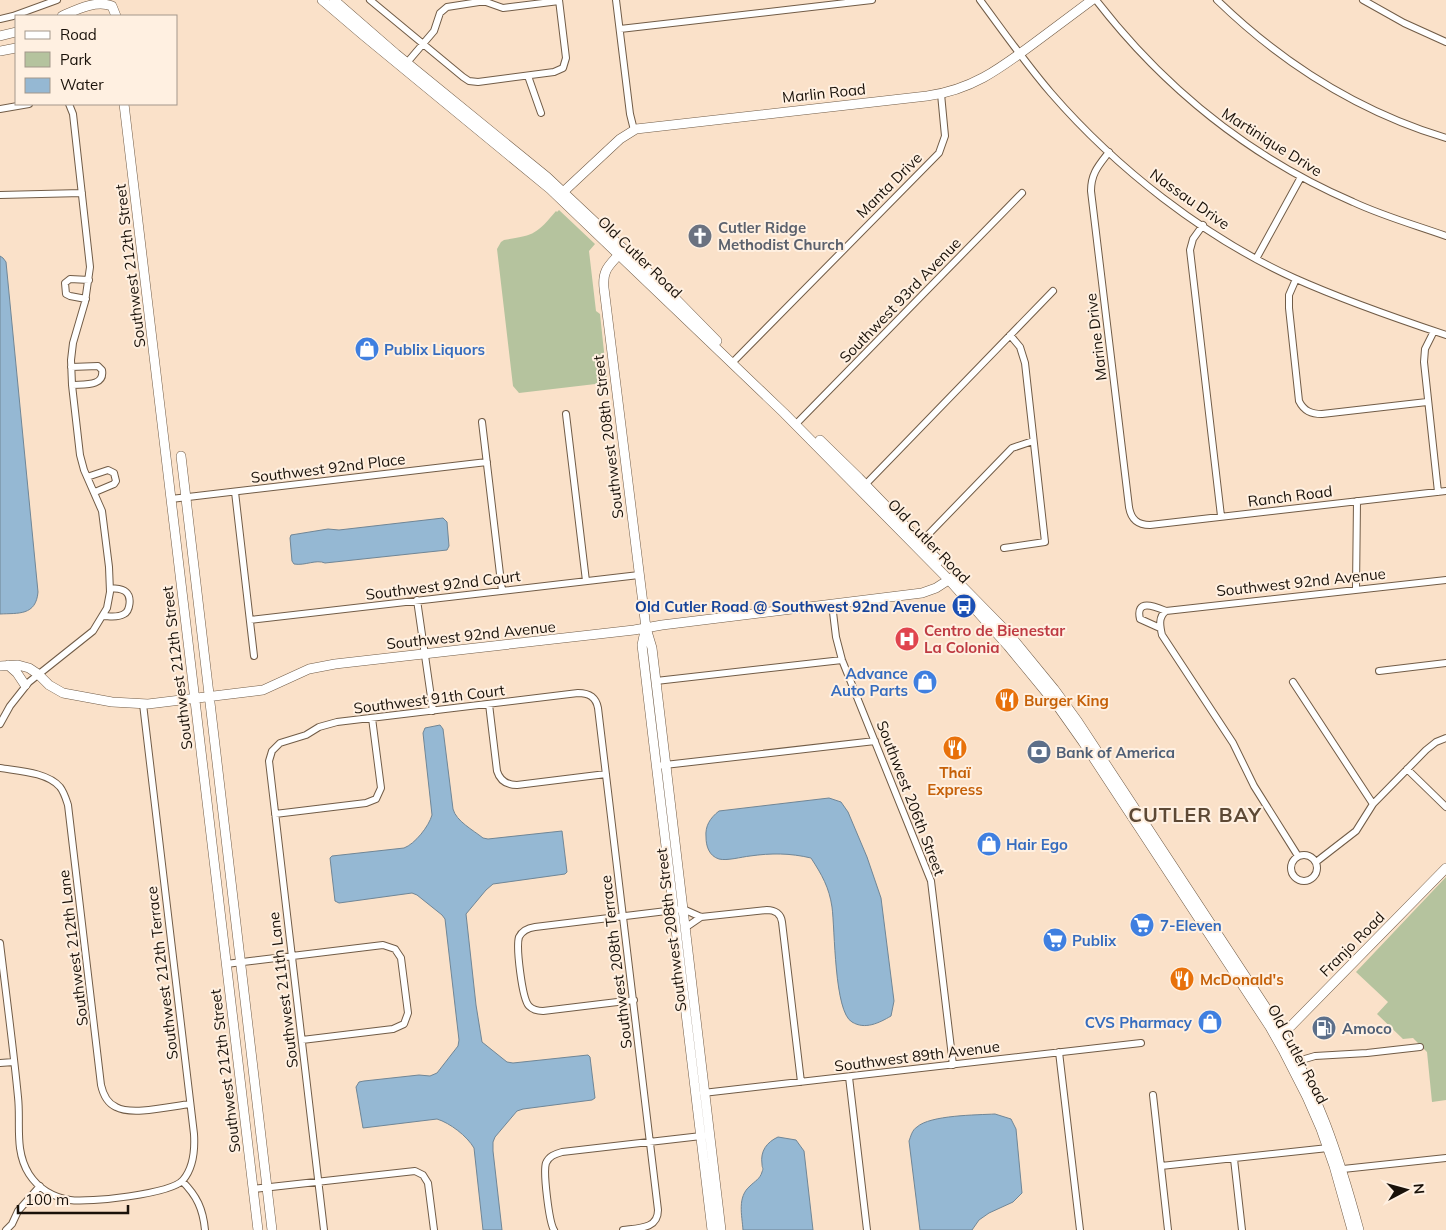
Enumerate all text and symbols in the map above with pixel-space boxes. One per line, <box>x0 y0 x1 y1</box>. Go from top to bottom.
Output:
legend <box>15 15 178 105</box>
text: Road <box>60 25 97 44</box>
text: Park <box>60 50 92 69</box>
text: Water <box>60 75 104 94</box>
street label: Marlin Road <box>781 79 867 107</box>
street label: Martinique Drive <box>1218 104 1326 180</box>
street label: Manta Drive <box>852 148 926 222</box>
street label: Nassau Drive <box>1147 165 1233 233</box>
street label: Southwest 212th Street <box>111 183 149 349</box>
street label: Old Cutler Road <box>594 212 686 302</box>
place label: Cutler Ridge Methodist Church <box>718 218 844 254</box>
church icon: Cutler Ridge Methodist Church <box>687 223 713 249</box>
street label: Southwest 93rd Avenue <box>835 233 965 367</box>
street label: Marine Drive <box>1081 292 1111 382</box>
shop icon: Publix Liquors <box>354 336 380 362</box>
place label: Publix Liquors <box>384 340 485 359</box>
street label: Southwest 208th Street <box>589 354 627 520</box>
street label: Southwest 92nd Place <box>250 449 406 487</box>
street label: Ranch Road <box>1247 481 1333 511</box>
street label: Old Cutler Road <box>884 495 974 587</box>
street label: Southwest 92nd Avenue <box>1215 564 1387 600</box>
street label: Southwest 92nd Court <box>364 566 522 604</box>
street label: Southwest 212th Street <box>158 585 196 751</box>
bus stop icon: Old Cutler Road @ Southwest 92nd Avenue <box>951 593 977 619</box>
place label: Old Cutler Road @ Southwest 92nd Avenue <box>635 597 946 616</box>
street label: Southwest 92nd Avenue <box>385 617 557 653</box>
place label: Centro de Bienestar La Colonia <box>924 621 1065 657</box>
hospital icon: Centro de Bienestar La Colonia <box>894 626 920 652</box>
place label: Advance Auto Parts <box>831 664 908 700</box>
shop icon: Advance Auto Parts <box>912 669 938 695</box>
street label: Southwest 91th Court <box>352 680 506 718</box>
restaurant icon: Burger King <box>994 687 1020 713</box>
place label: Burger King <box>1024 691 1109 710</box>
street label: Southwest 206th Street <box>873 718 949 878</box>
restaurant icon: Thaï Express <box>942 735 968 761</box>
bank icon: Bank of America <box>1026 739 1052 765</box>
place label: Bank of America <box>1056 743 1175 762</box>
place label: Thaï Express <box>927 763 983 799</box>
district label: CUTLER BAY <box>1128 802 1262 827</box>
shop icon: Hair Ego <box>976 831 1002 857</box>
place label: Hair Ego <box>1006 835 1068 854</box>
street label: Southwest 208th Street <box>652 847 690 1013</box>
street label: Southwest 212th Lane <box>54 869 92 1027</box>
street label: Southwest 208th Terrace <box>596 874 636 1050</box>
street label: Southwest 212th Terrace <box>142 885 182 1061</box>
street label: Franjo Road <box>1315 907 1389 981</box>
street label: Southwest 211th Lane <box>264 911 302 1069</box>
supermarket icon: 7-Eleven <box>1129 912 1155 938</box>
place label: 7-Eleven <box>1160 916 1222 935</box>
supermarket icon: Publix <box>1042 927 1068 953</box>
place label: Publix <box>1072 931 1117 950</box>
restaurant icon: McDonald's <box>1169 966 1195 992</box>
place label: McDonald's <box>1200 970 1284 989</box>
street label: Southwest 212th Street <box>206 988 244 1154</box>
street label: Old Cutler Road <box>1264 1001 1332 1107</box>
shop icon: CVS Pharmacy <box>1197 1009 1223 1035</box>
place label: CVS Pharmacy <box>1085 1013 1193 1032</box>
fuel station icon: Amoco <box>1311 1015 1337 1041</box>
place label: Amoco <box>1342 1019 1392 1038</box>
street label: Southwest 89th Avenue <box>833 1036 1001 1076</box>
north arrow <box>1381 1165 1431 1215</box>
scale bar <box>18 1182 128 1214</box>
text: N <box>1409 1182 1428 1195</box>
text: 100 m <box>25 1190 69 1209</box>

